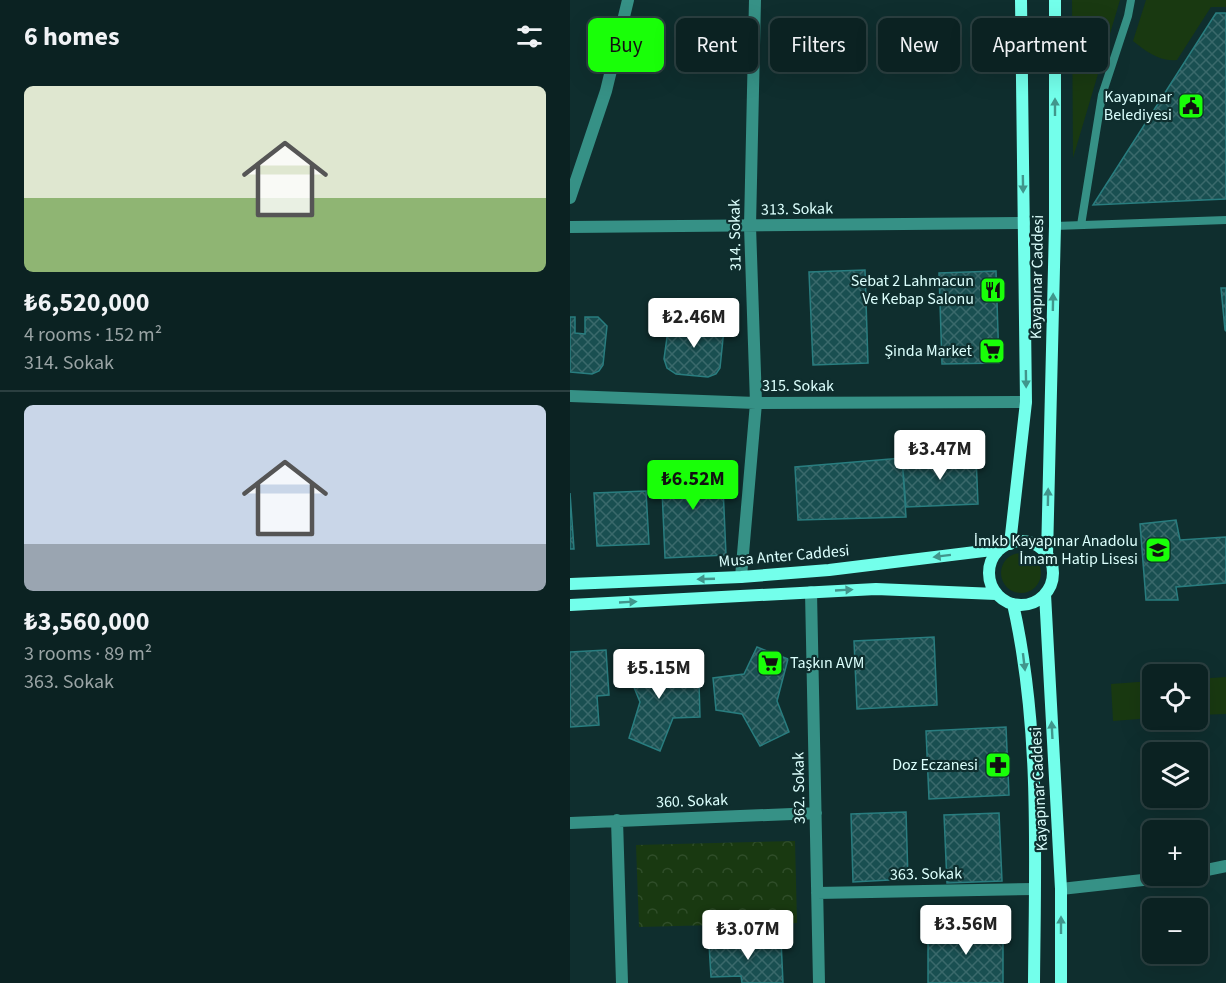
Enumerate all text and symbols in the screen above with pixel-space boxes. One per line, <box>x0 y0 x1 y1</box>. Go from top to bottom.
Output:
text: 6 homes <box>24 18 119 55</box>
chip: Buy <box>588 18 664 72</box>
chip: Rent <box>676 18 758 72</box>
chip: Filters <box>770 18 866 72</box>
chip: New <box>878 18 960 72</box>
chip: Apartment <box>972 18 1108 72</box>
icon: filters <box>513 20 546 53</box>
place label: Kayapınar Belediyesi <box>1104 86 1172 126</box>
public building icon: Kayapınar Belediyesi <box>1176 91 1206 121</box>
one-way arrow <box>1050 97 1060 116</box>
icon: home <box>231 125 339 233</box>
one-way arrow <box>1018 175 1028 194</box>
street label: 313. Sokak <box>761 197 833 221</box>
street label: 314. Sokak <box>723 199 747 271</box>
street label: Kayapınar Caddesi <box>1025 215 1049 339</box>
place label: Sebat 2 Lahmacun Ve Kebap Salonu <box>851 270 974 310</box>
restaurant icon: Sebat 2 Lahmacun Ve Kebap Salonu <box>978 275 1008 305</box>
text: ₺6,520,000 <box>24 284 149 321</box>
one-way arrow <box>1048 292 1058 311</box>
pin: ₺2.46M <box>645 298 743 349</box>
text: ₺2.46M <box>662 303 726 331</box>
text: 4 rooms · 152 m² <box>24 321 162 349</box>
supermarket icon: Şinda Market <box>977 336 1007 366</box>
place label: Şinda Market <box>885 340 973 362</box>
text: 314. Sokak <box>24 349 114 377</box>
one-way arrow <box>1021 370 1031 389</box>
street label: 315. Sokak <box>762 375 834 397</box>
pin: ₺3.47M <box>891 430 989 481</box>
text: ₺3.47M <box>908 435 972 463</box>
icon: home <box>231 444 339 552</box>
pin: ₺6.52M <box>644 460 742 511</box>
text: ₺6.52M <box>661 465 725 493</box>
one-way arrow <box>1043 487 1053 506</box>
place label: İmkb Kayapınar Anadolu İmam Hatip Lisesi <box>974 530 1138 570</box>
school or university icon: İmkb Kayapınar Anadolu İmam Hatip Lisesi <box>1143 535 1173 565</box>
street label: Musa Anter Caddesi <box>718 539 850 573</box>
one-way arrow <box>932 552 951 561</box>
one-way arrow <box>697 574 716 583</box>
one-way arrow <box>835 586 854 595</box>
one-way arrow <box>619 597 638 606</box>
text: ₺3,560,000 <box>24 603 149 640</box>
text: 3 rooms · 89 m² <box>24 640 152 668</box>
supermarket icon: Taşkın AVM <box>755 648 785 678</box>
pin: ₺5.15M <box>610 649 708 700</box>
place label: Taşkın AVM <box>790 652 864 674</box>
one-way arrow <box>1019 652 1029 671</box>
text: ₺5.15M <box>627 654 691 682</box>
map controls <box>1142 664 1208 964</box>
button: locate <box>1142 664 1208 730</box>
text: 363. Sokak <box>24 668 114 696</box>
one-way arrow <box>1048 720 1057 739</box>
street label: Kayapınar Caddesi <box>1025 726 1053 852</box>
button: layers <box>1142 742 1208 808</box>
pharmacy icon: Doz Eczanesi <box>983 750 1013 780</box>
street label: 362. Sokak <box>787 752 811 824</box>
place label: Doz Eczanesi <box>892 754 978 776</box>
street label: 360. Sokak <box>656 789 728 813</box>
button: + <box>1142 820 1208 886</box>
street label: 363. Sokak <box>890 862 962 886</box>
button: − <box>1142 898 1208 964</box>
pin: ₺3.56M <box>917 905 1015 956</box>
pin: ₺3.07M <box>699 910 797 961</box>
text: ₺3.56M <box>934 910 998 938</box>
text: ₺3.07M <box>716 915 780 943</box>
one-way arrow <box>1056 915 1066 934</box>

